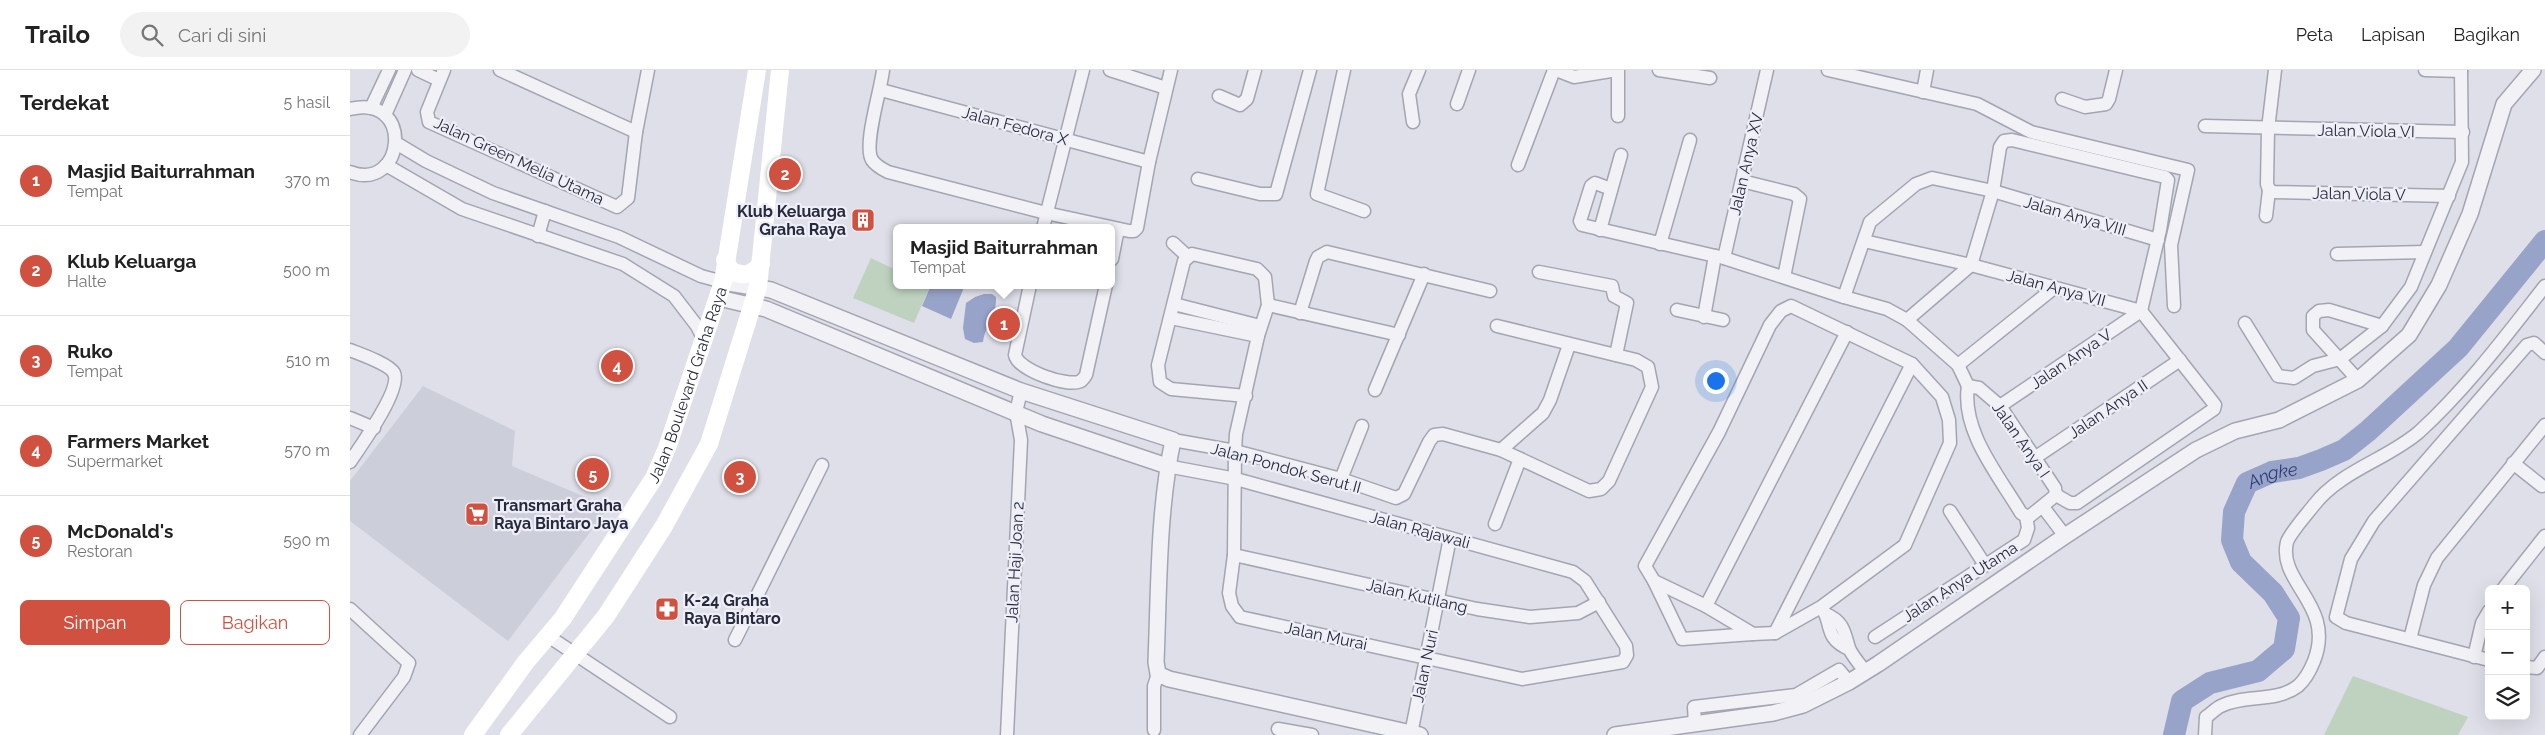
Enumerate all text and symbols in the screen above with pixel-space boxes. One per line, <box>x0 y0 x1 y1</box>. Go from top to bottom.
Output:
search box <box>120 12 470 57</box>
text: Trailo <box>25 20 90 49</box>
icon: search <box>138 21 166 49</box>
text: Cari di sini <box>178 24 266 46</box>
text: Peta <box>2296 24 2333 45</box>
text: Lapisan <box>2361 24 2425 45</box>
text: Bagikan <box>2453 24 2520 45</box>
text: Terdekat <box>20 90 109 115</box>
text: 5 hasil <box>284 93 330 112</box>
street label: Jalan Fedora X <box>960 103 1071 149</box>
street label: Jalan Anya XV <box>1725 111 1767 217</box>
street label: Jalan Green Melia Utama <box>431 113 607 209</box>
street label: Jalan Viola VI <box>2317 121 2415 141</box>
pin: 2 <box>769 155 801 193</box>
text: Masjid Baiturrahman <box>67 160 255 182</box>
text: 1 <box>32 171 40 190</box>
text: 370 m <box>284 171 330 190</box>
text: Tempat <box>67 182 123 201</box>
street label: Jalan Viola V <box>2312 184 2406 204</box>
street label: Jalan Anya VIII <box>2022 192 2128 240</box>
place label: Klub Keluarga Graha Raya <box>737 202 846 239</box>
building icon: Klub Keluarga Graha Raya <box>850 207 876 233</box>
popup <box>893 224 1115 289</box>
text: Masjid Baiturrahman <box>910 236 1098 258</box>
text: Klub Keluarga <box>67 250 196 272</box>
text: Tempat <box>910 258 966 277</box>
text: 2 <box>31 261 41 280</box>
text: 500 m <box>283 261 330 280</box>
street label: Jalan Anya VII <box>2004 266 2108 310</box>
text: Halte <box>67 272 106 291</box>
street label: Jalan Boulevard Graha Raya <box>644 284 730 486</box>
pin: 1 <box>988 305 1020 343</box>
street label: Jalan Anya V <box>2027 325 2115 393</box>
text: Ruko <box>67 340 113 362</box>
pin: 4 <box>601 347 633 385</box>
text: 3 <box>32 351 40 370</box>
text: 510 m <box>286 351 330 370</box>
text: Tempat <box>67 362 123 381</box>
your location <box>1703 368 1729 394</box>
street label: Jalan Anya II <box>2065 376 2151 442</box>
street label: Jalan Anya I <box>1988 399 2054 481</box>
text: Farmers Market <box>67 430 209 452</box>
street label: Jalan Pondok Serut II <box>1209 439 1363 497</box>
text: 4 <box>31 441 41 460</box>
text: 570 m <box>284 441 330 460</box>
text: Supermarket <box>67 452 163 471</box>
pin: 5 <box>577 455 609 493</box>
pin: 3 <box>724 458 756 496</box>
water label: Angke <box>2243 458 2299 493</box>
place label: Transmart Graha Raya Bintaro Jaya <box>494 496 628 533</box>
supermarket icon: Transmart Graha Raya Bintaro Jaya <box>464 501 490 527</box>
street label: Jalan Haji Joan 2 <box>1002 501 1028 623</box>
street label: Jalan Rajawali <box>1368 507 1472 553</box>
text: McDonald's <box>67 520 173 542</box>
text: 5 <box>32 531 40 550</box>
text: 590 m <box>283 531 330 550</box>
street label: Jalan Anya Utama <box>1899 538 2021 626</box>
text: Restoran <box>67 542 133 561</box>
street label: Jalan Kutilang <box>1364 575 1470 617</box>
map controls <box>2485 585 2530 720</box>
button: + <box>2485 585 2530 630</box>
place label: K-24 Graha Raya Bintaro <box>684 591 781 628</box>
pharmacy icon: K-24 Graha Raya Bintaro <box>654 596 680 622</box>
button: Simpan <box>20 600 170 645</box>
button: Bagikan <box>180 600 330 645</box>
street label: Jalan Murai <box>1283 618 1369 654</box>
street label: Jalan Nuri <box>1408 628 1442 704</box>
button: − <box>2485 630 2530 675</box>
button: layers <box>2485 675 2530 720</box>

